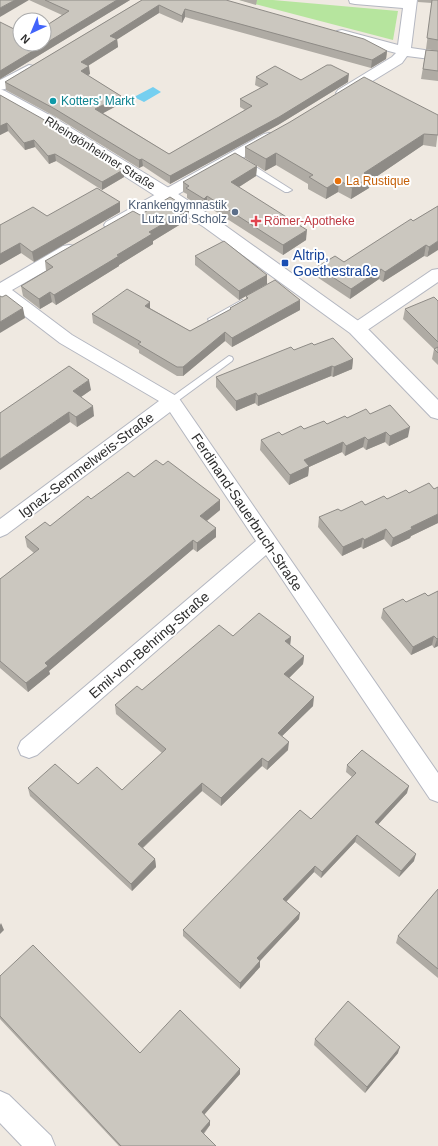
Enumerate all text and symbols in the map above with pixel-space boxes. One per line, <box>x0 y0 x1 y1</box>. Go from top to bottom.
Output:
north arrow <box>12 12 52 52</box>
text: N <box>18 32 32 46</box>
place label: Kotters' Markt <box>61 94 135 108</box>
marker: Kotters' Markt <box>48 96 58 106</box>
street label: Rheingönheimer Straße <box>42 113 158 193</box>
place label: La Rustique <box>346 174 410 188</box>
marker: La Rustique <box>333 176 343 186</box>
place label: Krankengymnastik Lutz und Scholz <box>128 198 228 226</box>
marker: Krankengymnastik Lutz und Scholz <box>230 207 240 217</box>
place label: Römer-Apotheke <box>264 214 355 228</box>
marker: Römer-Apotheke <box>251 216 261 226</box>
place label: Altrip, Goethestraße <box>293 247 379 279</box>
marker: Altrip, Goethestraße <box>280 258 290 268</box>
street label: Ignaz-Semmelweis-Straße <box>15 409 157 521</box>
street label: Ferdinand-Sauerbruch-Straße <box>188 430 306 594</box>
street label: Emil-von-Behring-Straße <box>86 588 213 702</box>

